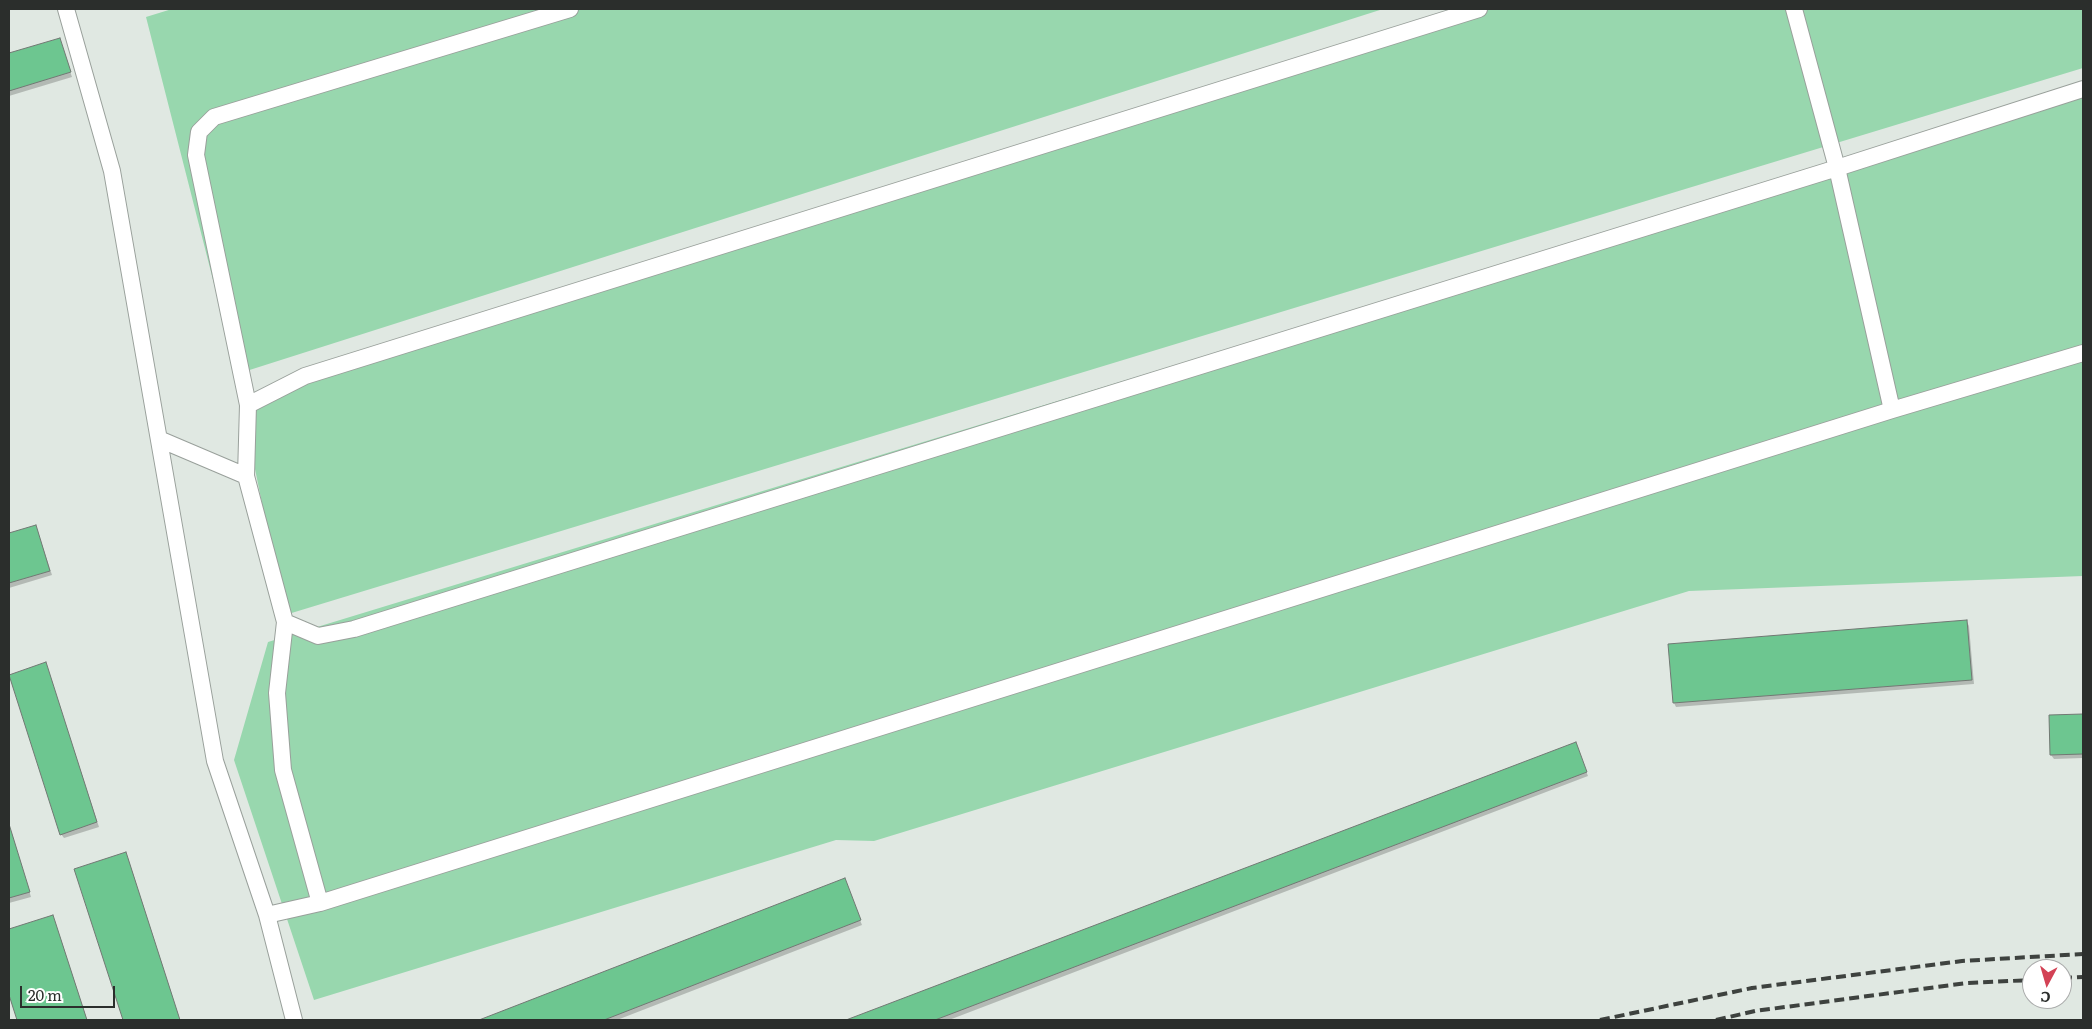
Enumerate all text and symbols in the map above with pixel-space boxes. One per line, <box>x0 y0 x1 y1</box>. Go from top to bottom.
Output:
north arrow <box>2022 959 2072 1009</box>
scale bar <box>22 976 118 1008</box>
text: 20 m <box>28 983 62 1006</box>
text: С <box>2040 987 2052 1008</box>

